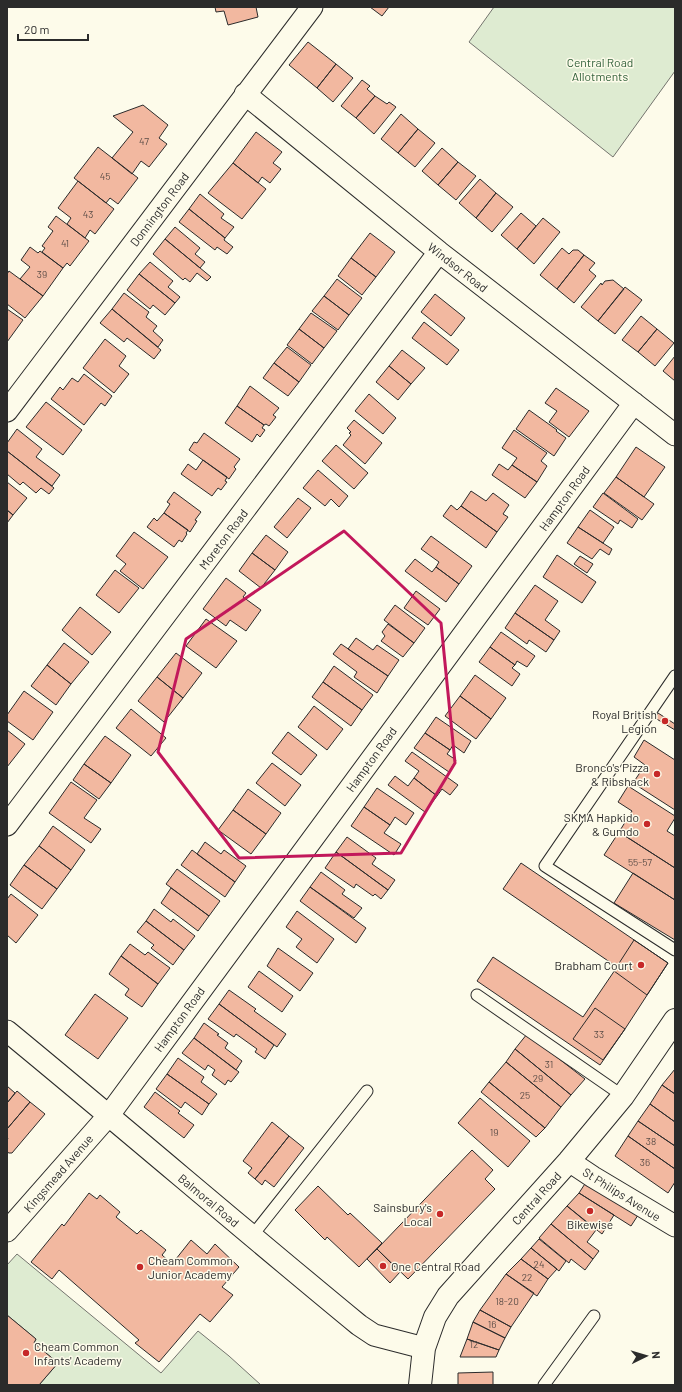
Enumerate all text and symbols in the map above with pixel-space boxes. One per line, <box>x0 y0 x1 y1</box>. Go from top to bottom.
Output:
scale bar <box>18 16 88 42</box>
text: 20 m <box>24 22 50 36</box>
park label: Central Road Allotments <box>567 55 633 83</box>
house number: 47 <box>139 135 149 147</box>
street label: Donnington Road <box>127 169 191 249</box>
house number: 45 <box>100 170 110 182</box>
house number: 43 <box>83 208 93 220</box>
house number: 41 <box>61 237 69 249</box>
street label: Windsor Road <box>425 239 491 295</box>
house number: 39 <box>37 268 47 280</box>
street label: Hampton Road <box>536 463 592 533</box>
street label: Moreton Road <box>196 506 250 572</box>
place label: Royal British Legion <box>592 707 657 735</box>
marker: Royal British Legion <box>660 716 670 726</box>
street label: Hampton Road <box>343 724 399 794</box>
place label: Bronco's Pizza & Ribshack <box>575 760 649 788</box>
marker: Bronco's Pizza & Ribshack <box>652 769 662 779</box>
place label: SKMA Hapkido & Gumdo <box>564 810 639 838</box>
marker: SKMA Hapkido & Gumdo <box>642 819 652 829</box>
house number: 55-57 <box>628 856 652 868</box>
place label: Brabham Court <box>554 958 633 972</box>
marker: Brabham Court <box>636 960 646 970</box>
street label: Hampton Road <box>151 984 207 1054</box>
house number: 33 <box>594 1028 604 1040</box>
house number: 31 <box>545 1058 553 1070</box>
house number: 29 <box>533 1072 543 1084</box>
house number: 25 <box>520 1089 530 1101</box>
house number: 19 <box>490 1126 498 1138</box>
street label: Kingsmead Avenue <box>20 1131 96 1215</box>
house number: 38 <box>646 1135 656 1147</box>
house number: 36 <box>640 1156 650 1168</box>
street label: St Philips Avenue <box>580 1164 664 1224</box>
street label: Central Road <box>508 1169 564 1227</box>
street label: Balmoral Road <box>176 1171 242 1229</box>
place label: Sainsbury's Local <box>373 1200 432 1228</box>
marker: Bikewise <box>585 1206 595 1216</box>
marker: Sainsbury's Local <box>435 1209 445 1219</box>
place label: Bikewise <box>567 1217 613 1231</box>
place label: Cheam Common Junior Academy <box>148 1253 233 1281</box>
house number: 24 <box>534 1258 544 1270</box>
place label: One Central Road <box>391 1259 480 1273</box>
marker: One Central Road <box>378 1261 388 1271</box>
marker: Cheam Common Junior Academy <box>135 1262 145 1272</box>
house number: 22 <box>522 1271 532 1283</box>
house number: 18-20 <box>495 1295 519 1307</box>
house number: 16 <box>488 1318 496 1330</box>
north arrow <box>626 1336 666 1376</box>
house number: 12 <box>470 1338 478 1350</box>
place label: Cheam Common Infants' Academy <box>34 1339 122 1367</box>
marker: Cheam Common Infants' Academy <box>21 1348 31 1358</box>
text: N <box>650 1351 663 1359</box>

